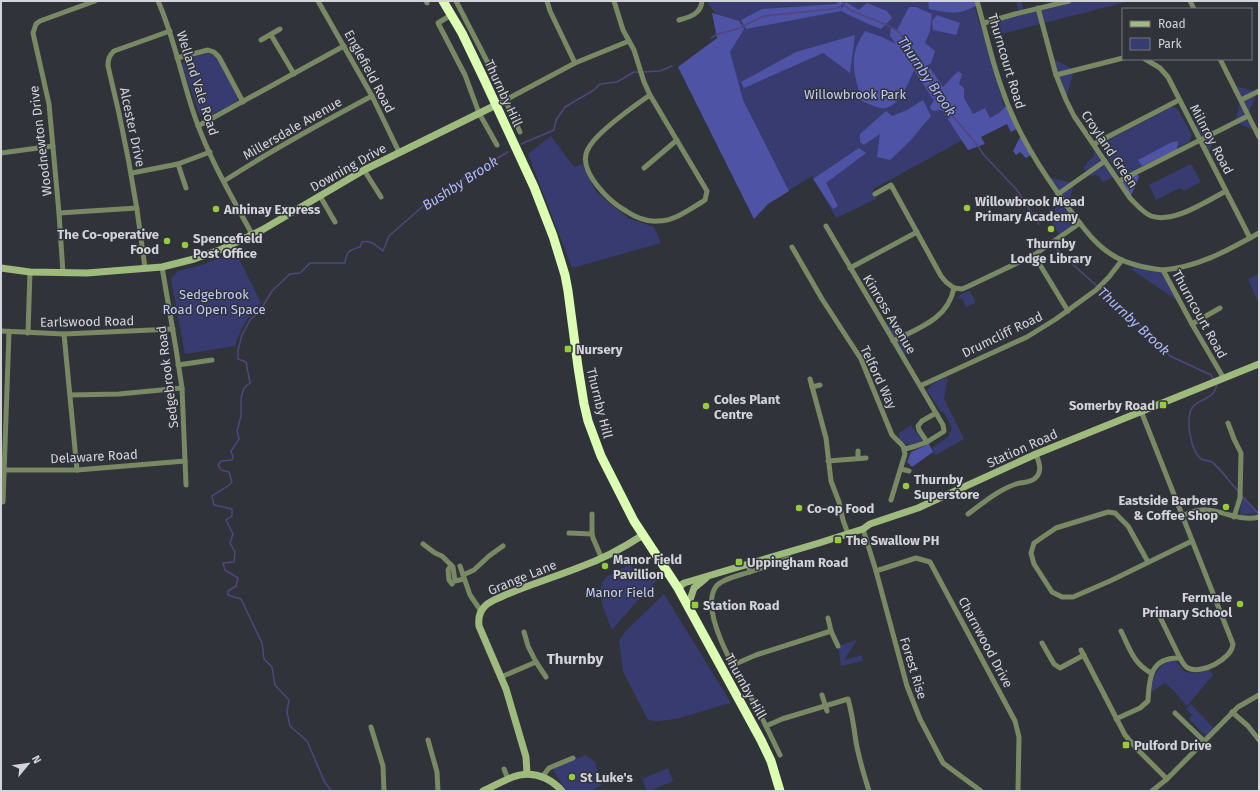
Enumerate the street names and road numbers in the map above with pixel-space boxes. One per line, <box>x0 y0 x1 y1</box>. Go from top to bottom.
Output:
street label: Thurncourt Road <box>985 12 1028 111</box>
street label: Englefield Road <box>341 27 398 115</box>
street label: Welland Vale Road <box>174 29 222 137</box>
street label: Thurnby Hill <box>481 57 526 129</box>
street label: Woodnewton Drive <box>26 85 55 197</box>
street label: Alcester Drive <box>117 86 148 168</box>
street label: Millersdale Avenue <box>240 94 344 163</box>
street label: Milnroy Road <box>1187 102 1236 177</box>
street label: Croyland Green <box>1078 108 1141 191</box>
street label: Downing Drive <box>307 140 389 195</box>
street label: Thurncourt Road <box>1169 267 1230 361</box>
street label: Kinross Avenue <box>860 272 919 357</box>
street label: Drumcliff Road <box>959 308 1045 360</box>
street label: Earlswood Road <box>40 313 134 330</box>
street label: Sedgebrook Road <box>154 325 181 429</box>
street label: Telford Way <box>857 343 900 412</box>
street label: Thurnby Hill <box>584 366 616 440</box>
street label: Station Road <box>985 426 1060 471</box>
street label: Delaware Road <box>50 447 138 466</box>
street label: Grange Lane <box>486 557 559 598</box>
street label: Charnwood Drive <box>955 594 1016 690</box>
street label: Forest Rise <box>897 635 930 701</box>
street label: Thurnby Hill <box>722 651 770 722</box>

